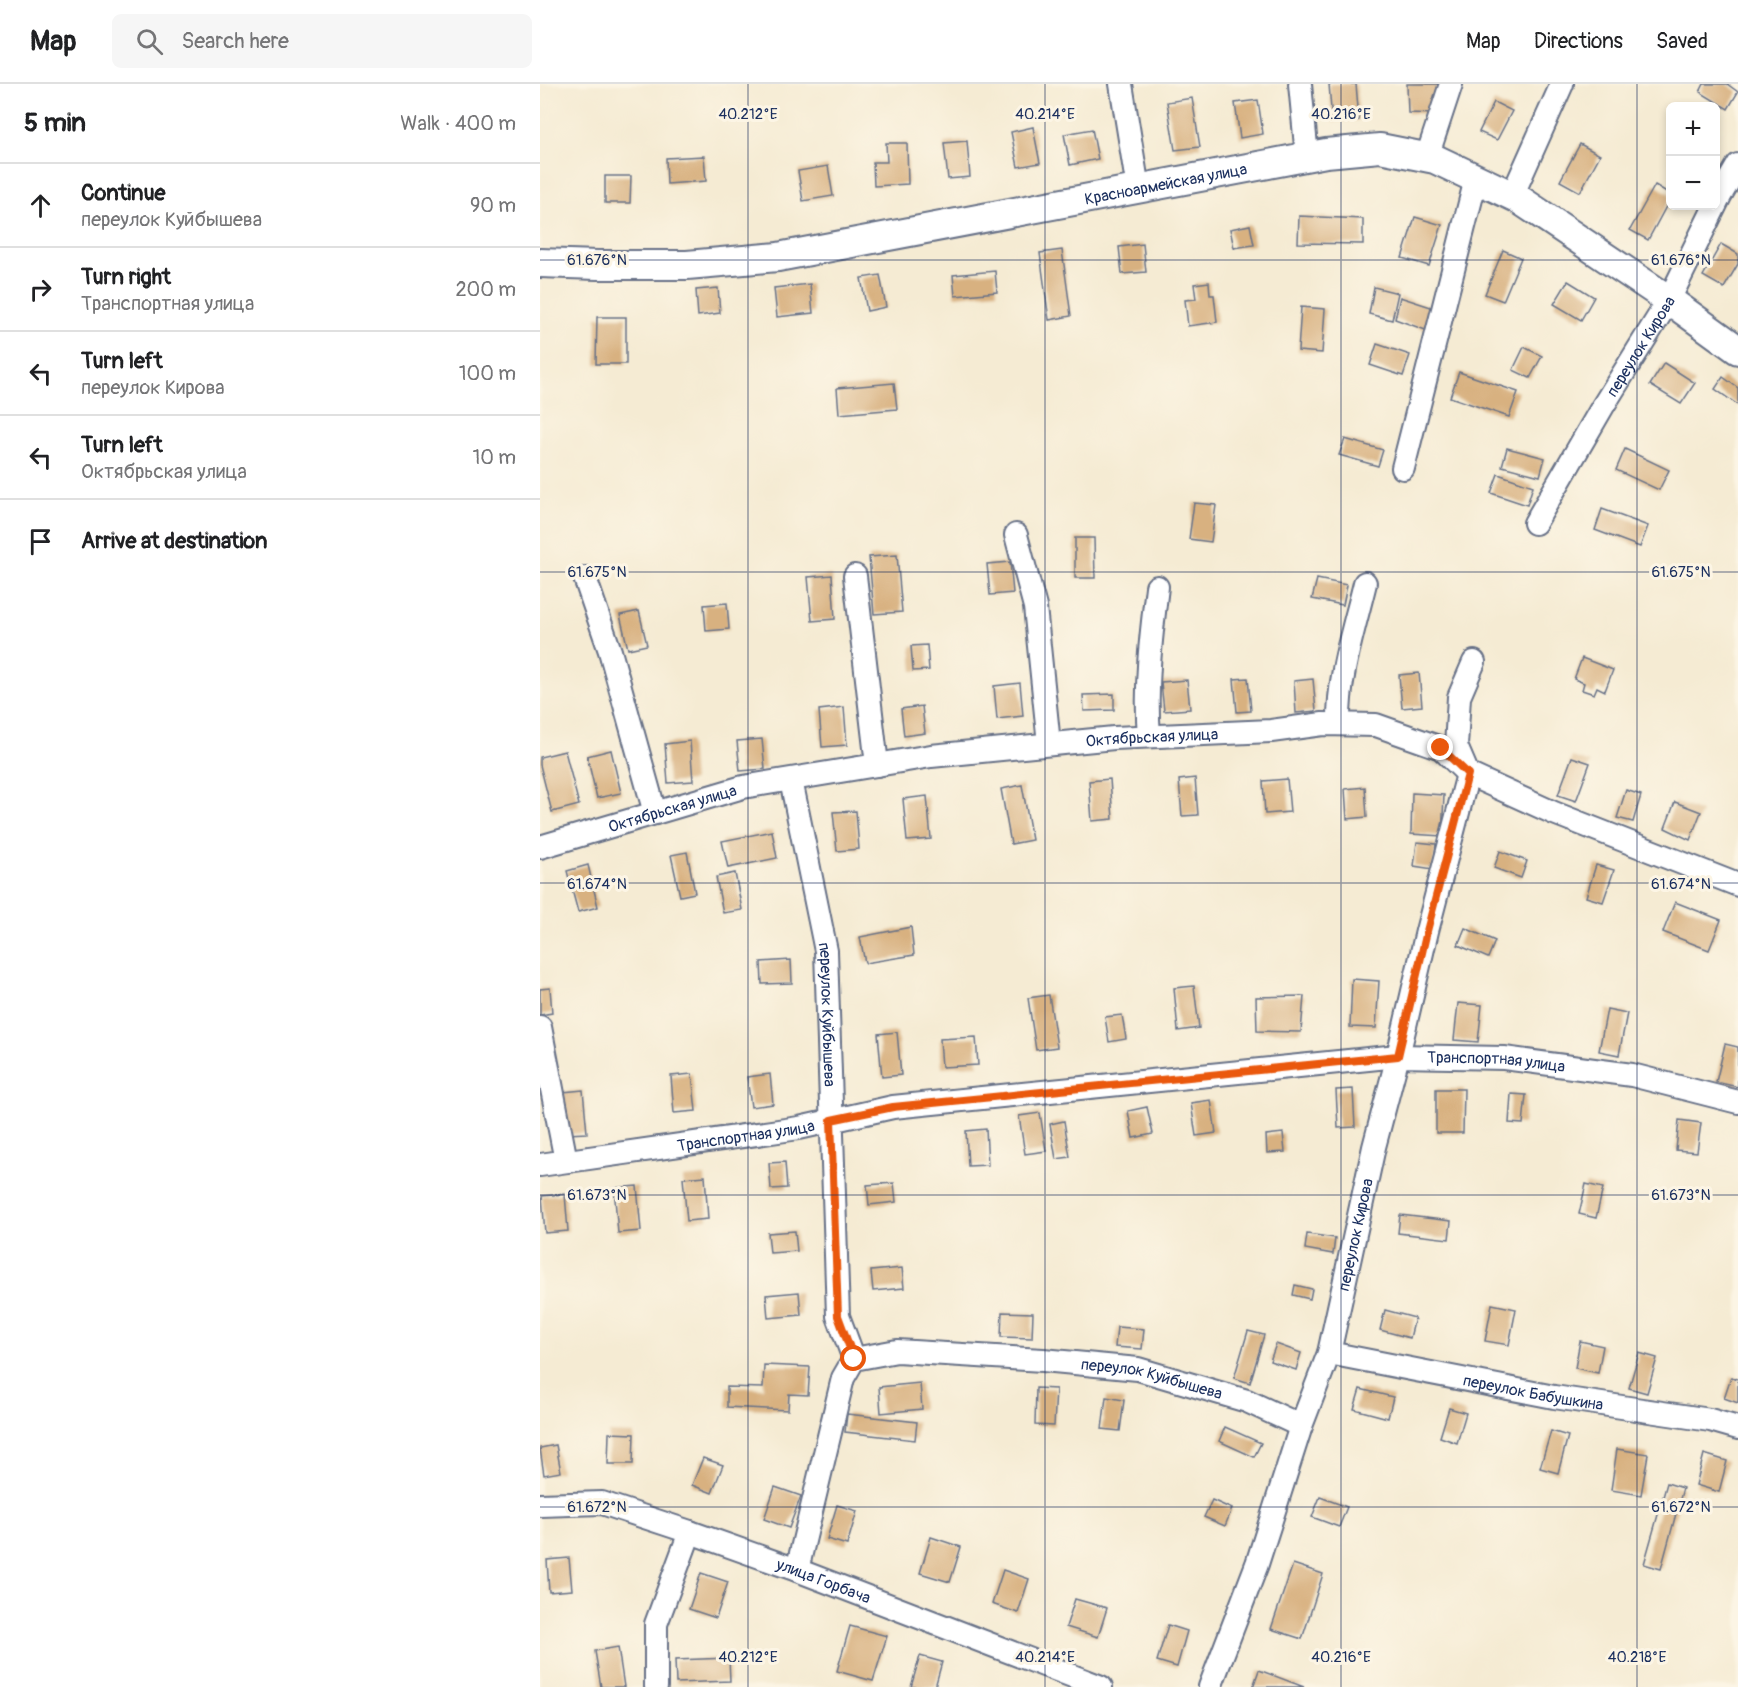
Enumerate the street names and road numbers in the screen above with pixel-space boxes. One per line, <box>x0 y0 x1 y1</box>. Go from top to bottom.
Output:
street label: Красноармейская улица <box>1083 159 1249 210</box>
street label: переулок Кирова <box>1602 292 1680 401</box>
street label: Октябрьская улица <box>1085 724 1219 752</box>
street label: Октябрьская улица <box>606 780 739 837</box>
street label: переулок Куйбышева <box>813 940 839 1087</box>
street label: Транспортная улица <box>1427 1048 1566 1077</box>
street label: Транспортная улица <box>676 1116 817 1156</box>
street label: переулок Кирова <box>1334 1176 1378 1293</box>
street label: переулок Куйбышева <box>1080 1355 1225 1404</box>
street label: переулок Бабушкина <box>1461 1370 1604 1415</box>
street label: улица Горбача <box>773 1554 873 1608</box>

